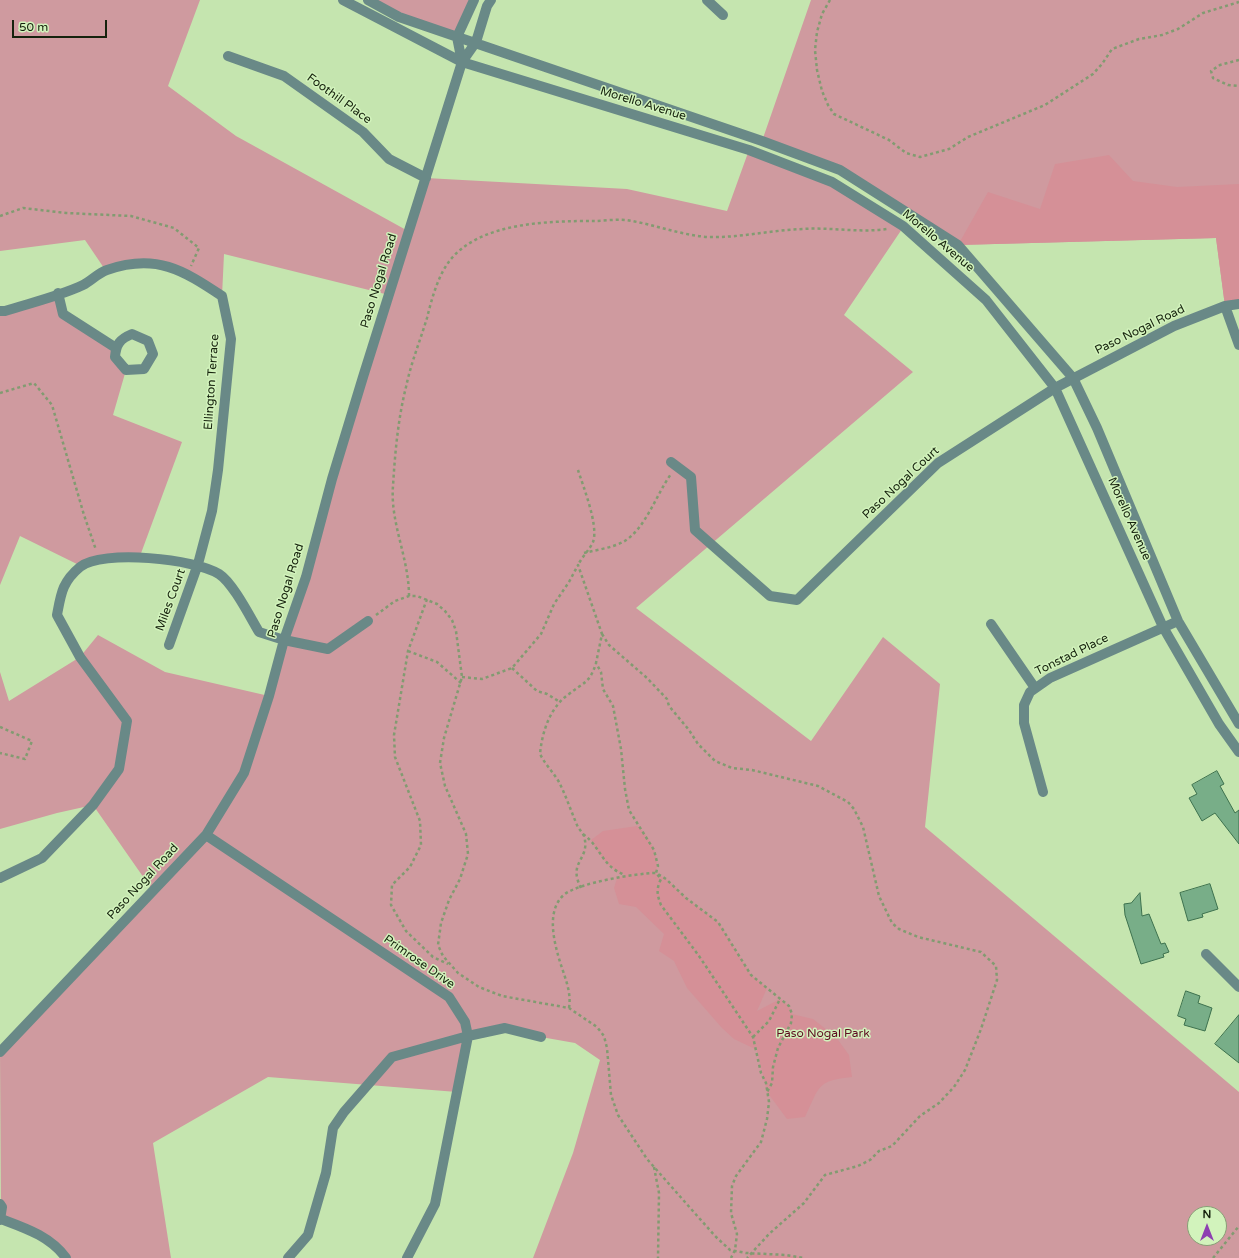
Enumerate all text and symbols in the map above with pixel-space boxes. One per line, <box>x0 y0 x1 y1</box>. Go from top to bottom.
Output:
scale bar <box>14 12 109 38</box>
text: 50 m <box>19 20 48 34</box>
street label: Foothill Place <box>304 71 374 127</box>
street label: Morello Avenue <box>598 84 688 124</box>
street label: Morello Avenue <box>899 207 977 275</box>
street label: Paso Nogal Road <box>358 232 400 330</box>
street label: Paso Nogal Road <box>1093 302 1187 358</box>
street label: Ellington Terrace <box>201 334 223 430</box>
street label: Paso Nogal Court <box>860 444 942 522</box>
street label: Morello Avenue <box>1104 475 1154 563</box>
street label: Paso Nogal Road <box>265 542 307 640</box>
street label: Miles Court <box>153 567 189 633</box>
street label: Tonstad Place <box>1033 631 1111 679</box>
street label: Paso Nogal Road <box>104 841 182 923</box>
street label: Primrose Drive <box>381 932 457 992</box>
park label: Paso Nogal Park <box>776 1027 870 1041</box>
north arrow <box>1187 1206 1227 1246</box>
text: N <box>1203 1208 1211 1221</box>

